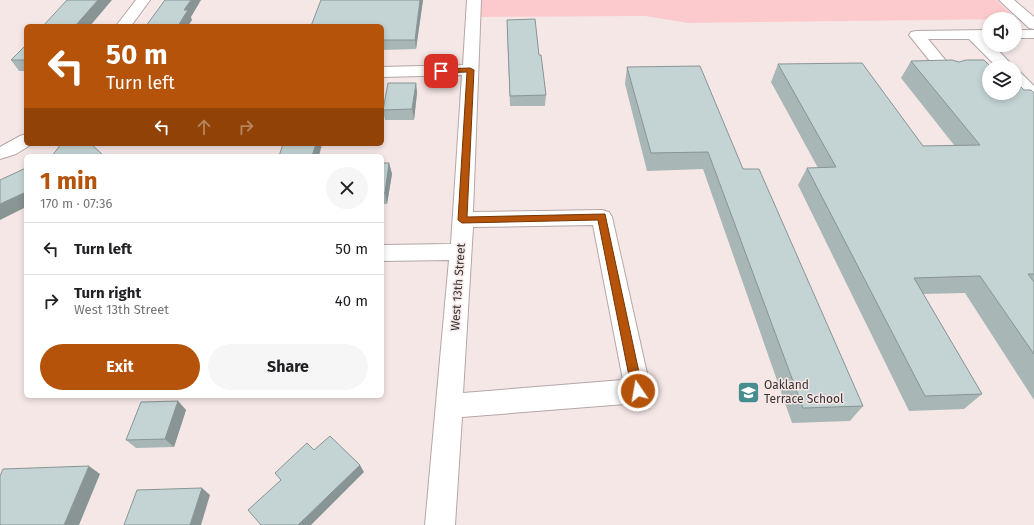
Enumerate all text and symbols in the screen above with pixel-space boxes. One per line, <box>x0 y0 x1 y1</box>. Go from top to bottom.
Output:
map controls <box>982 12 1022 100</box>
button: sound <box>982 12 1022 52</box>
text: 50 m <box>106 38 168 71</box>
icon: left <box>40 40 92 92</box>
pin <box>424 54 458 88</box>
icon: arrive <box>430 60 452 82</box>
button: layers <box>982 60 1022 100</box>
text: Turn left <box>106 72 175 94</box>
icon: left <box>151 116 173 138</box>
icon: ahead <box>193 116 215 138</box>
icon: right <box>235 116 257 138</box>
text: 1 min <box>40 167 98 195</box>
button: close <box>326 167 368 209</box>
text: 170 m · 07:36 <box>40 196 113 211</box>
icon: left <box>40 238 62 260</box>
text: Turn left <box>74 240 132 258</box>
text: 50 m <box>335 240 368 258</box>
street label: West 13th Street <box>448 242 468 331</box>
text: Turn right <box>74 284 141 302</box>
icon: right <box>40 290 62 312</box>
text: 40 m <box>335 292 368 310</box>
text: West 13th Street <box>74 302 169 317</box>
button: Exit <box>40 344 200 390</box>
button: Share <box>208 344 368 390</box>
position arrow <box>617 370 659 412</box>
place label: Oakland Terrace School <box>764 378 844 406</box>
school or university icon: Oakland Terrace School <box>736 379 762 405</box>

